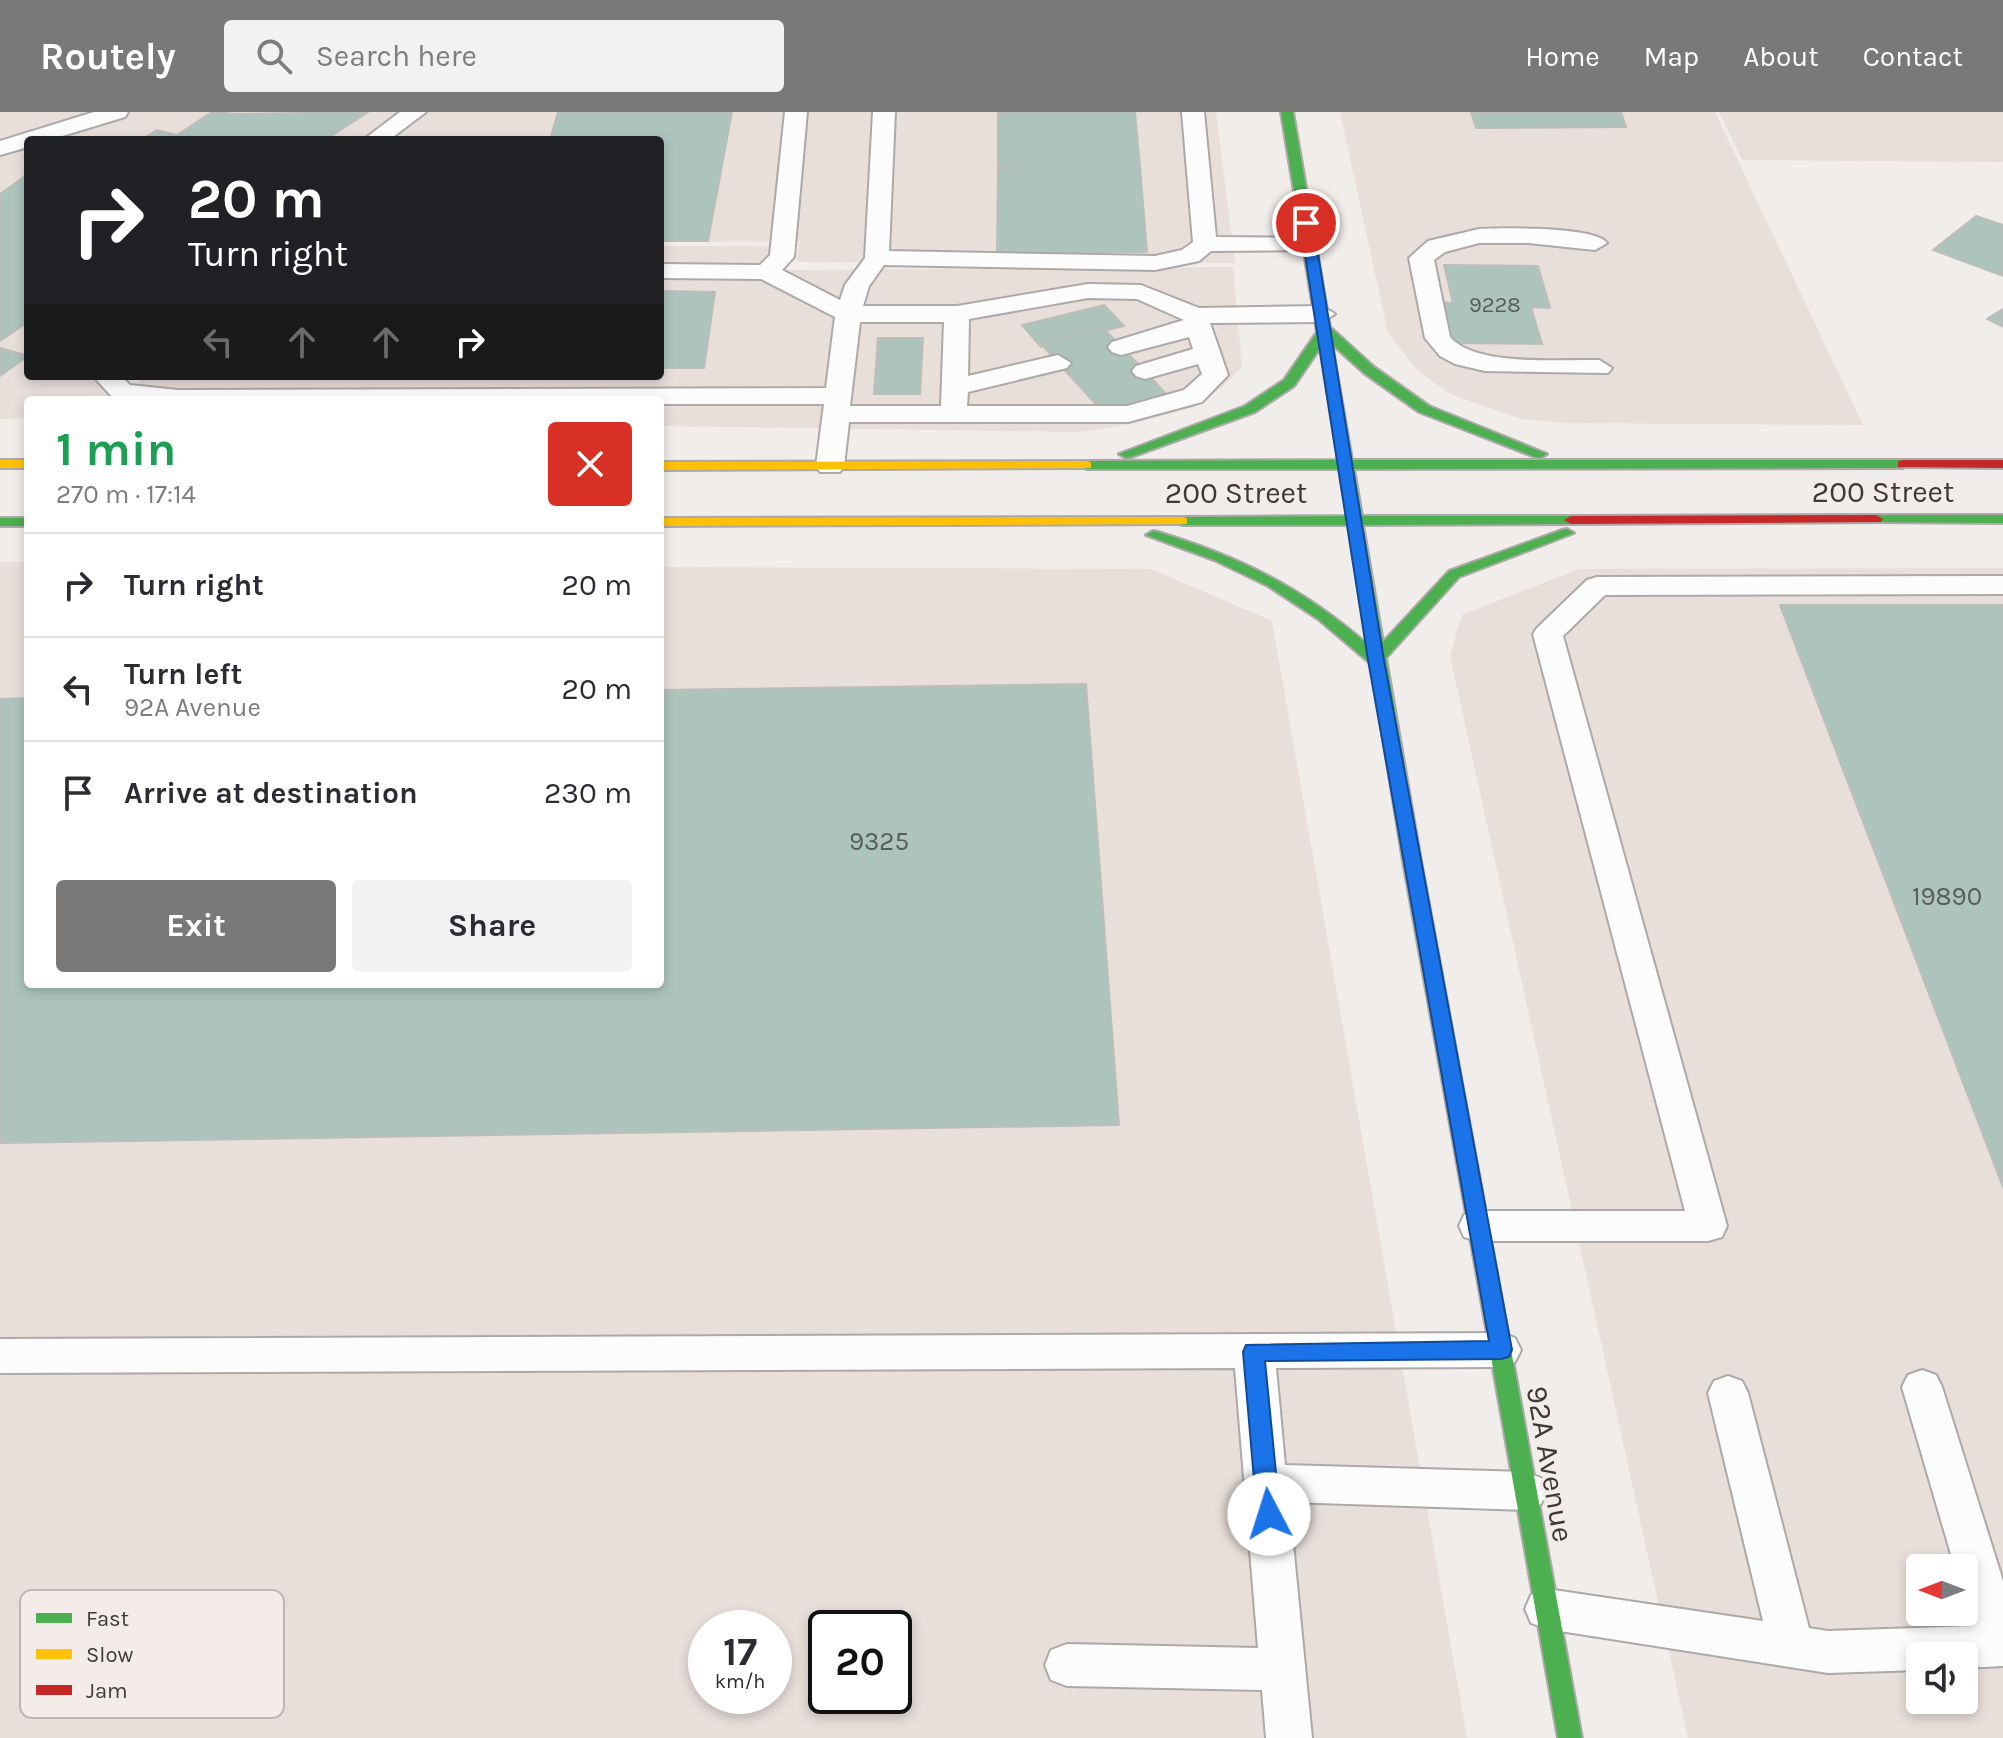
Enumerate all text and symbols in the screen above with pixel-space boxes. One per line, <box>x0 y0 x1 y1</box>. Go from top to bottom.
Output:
search box <box>224 20 784 92</box>
text: Routely <box>40 34 176 79</box>
icon: search <box>252 34 296 78</box>
text: Search here <box>316 38 477 74</box>
text: Home <box>1525 40 1600 73</box>
text: Map <box>1644 40 1699 73</box>
text: About <box>1743 40 1819 73</box>
text: Contact <box>1863 40 1963 73</box>
text: 20 m <box>188 166 325 231</box>
icon: right <box>56 168 160 272</box>
pin <box>1272 189 1340 257</box>
icon: arrive <box>1284 201 1328 245</box>
text: Turn right <box>188 233 348 275</box>
house number: 9228 <box>1469 292 1521 318</box>
icon: left <box>196 320 240 364</box>
icon: ahead <box>280 320 324 364</box>
icon: ahead <box>364 320 408 364</box>
icon: right <box>448 320 492 364</box>
text: 1 min <box>56 421 176 477</box>
button: close <box>548 422 632 506</box>
street label: 200 Street <box>1812 474 1954 510</box>
street label: 200 Street <box>1165 475 1307 511</box>
text: 270 m · 17:14 <box>56 479 196 510</box>
icon: right <box>56 563 100 607</box>
text: Turn right <box>124 567 264 603</box>
text: 20 m <box>562 567 632 603</box>
text: Turn left <box>124 656 242 692</box>
icon: left <box>56 667 100 711</box>
text: 20 m <box>562 671 632 707</box>
text: 92A Avenue <box>124 692 261 723</box>
icon: arrive <box>56 771 100 815</box>
text: Arrive at destination <box>124 775 418 811</box>
text: 230 m <box>544 775 632 811</box>
house number: 9325 <box>849 826 909 857</box>
button: Exit <box>56 880 336 972</box>
button: Share <box>352 880 632 972</box>
house number: 19890 <box>1912 881 1982 912</box>
street label: 92A Avenue <box>1519 1383 1581 1545</box>
position arrow <box>1227 1472 1311 1556</box>
north arrow <box>1906 1554 1978 1626</box>
map controls <box>1906 1554 1978 1714</box>
legend <box>20 1590 284 1718</box>
text: Fast <box>86 1606 129 1632</box>
speed limit sign: 20 <box>808 1610 912 1714</box>
text: 17 <box>723 1628 757 1675</box>
text: Slow <box>86 1642 133 1668</box>
button: sound <box>1906 1642 1978 1714</box>
text: km/h <box>715 1670 765 1693</box>
text: Jam <box>86 1678 128 1704</box>

